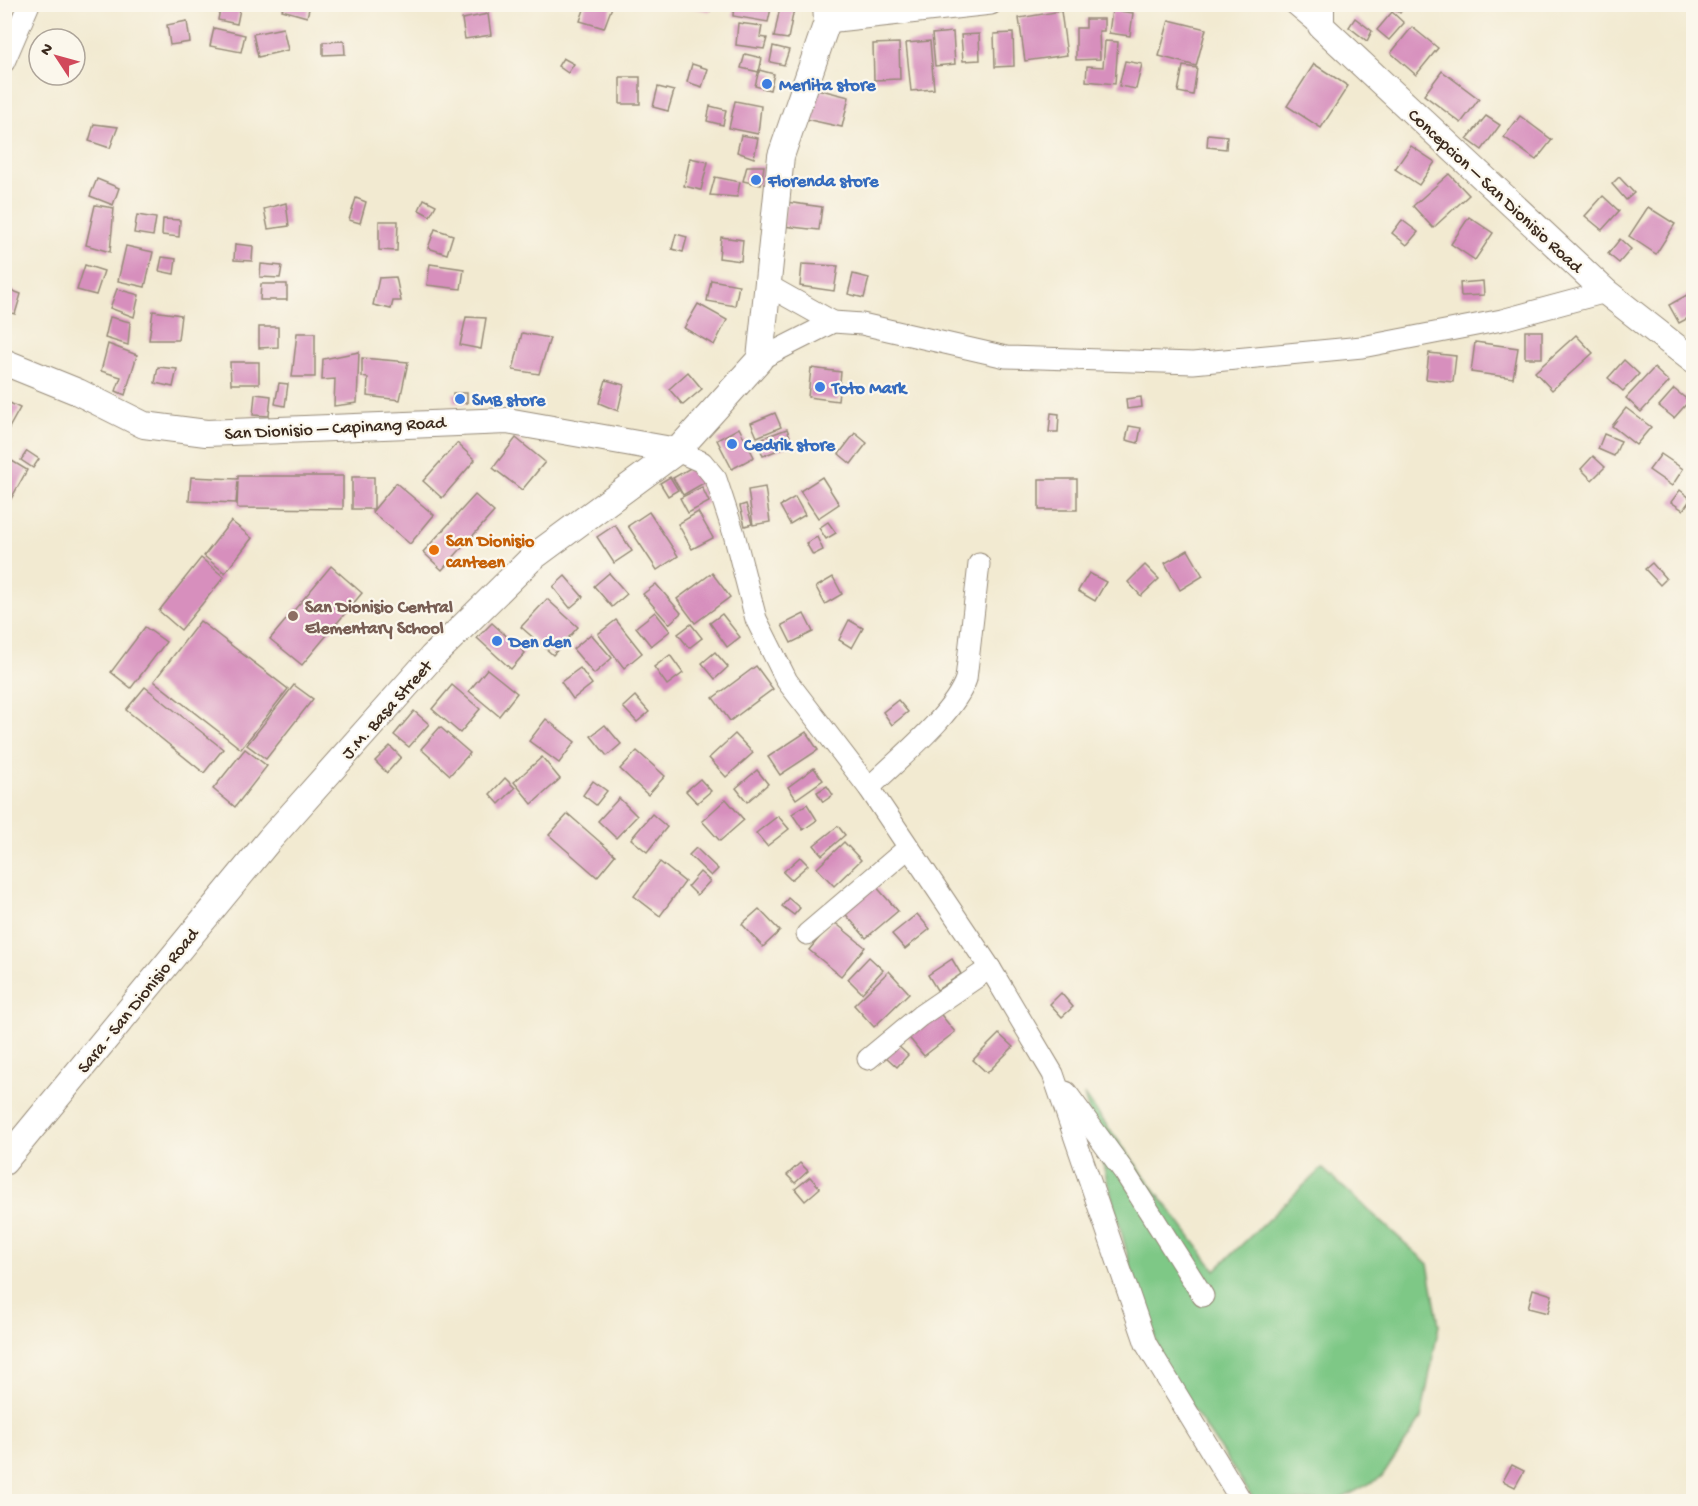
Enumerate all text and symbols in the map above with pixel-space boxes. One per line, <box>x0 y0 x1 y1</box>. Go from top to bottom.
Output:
north arrow <box>27 27 87 87</box>
text: N <box>37 40 59 60</box>
place label: Merlita store <box>779 76 876 97</box>
marker: Merlita store <box>760 77 774 91</box>
street label: Concepcion – San Dionisio Road <box>1403 105 1587 279</box>
place label: Florenda store <box>767 172 879 193</box>
marker: Florenda store <box>749 173 763 187</box>
place label: Toto Mark <box>830 379 908 400</box>
marker: Toto Mark <box>813 380 827 394</box>
place label: SMB store <box>472 391 546 412</box>
marker: SMB store <box>453 392 467 406</box>
street label: San Dionisio – Capinang Road <box>224 413 448 446</box>
place label: Cedrik store <box>743 436 836 457</box>
marker: Cedrik store <box>725 437 739 451</box>
place label: San Dionisio canteen <box>446 532 535 574</box>
marker: San Dionisio canteen <box>427 543 441 557</box>
place label: San Dionisio Central Elementary School <box>305 598 453 640</box>
marker: San Dionisio Central Elementary School <box>286 609 300 623</box>
place label: Den den <box>507 633 572 654</box>
marker: Den den <box>490 634 504 648</box>
street label: J.M. Basa Street <box>338 656 439 764</box>
street label: Sara - San Dionisio Road <box>74 924 205 1078</box>

